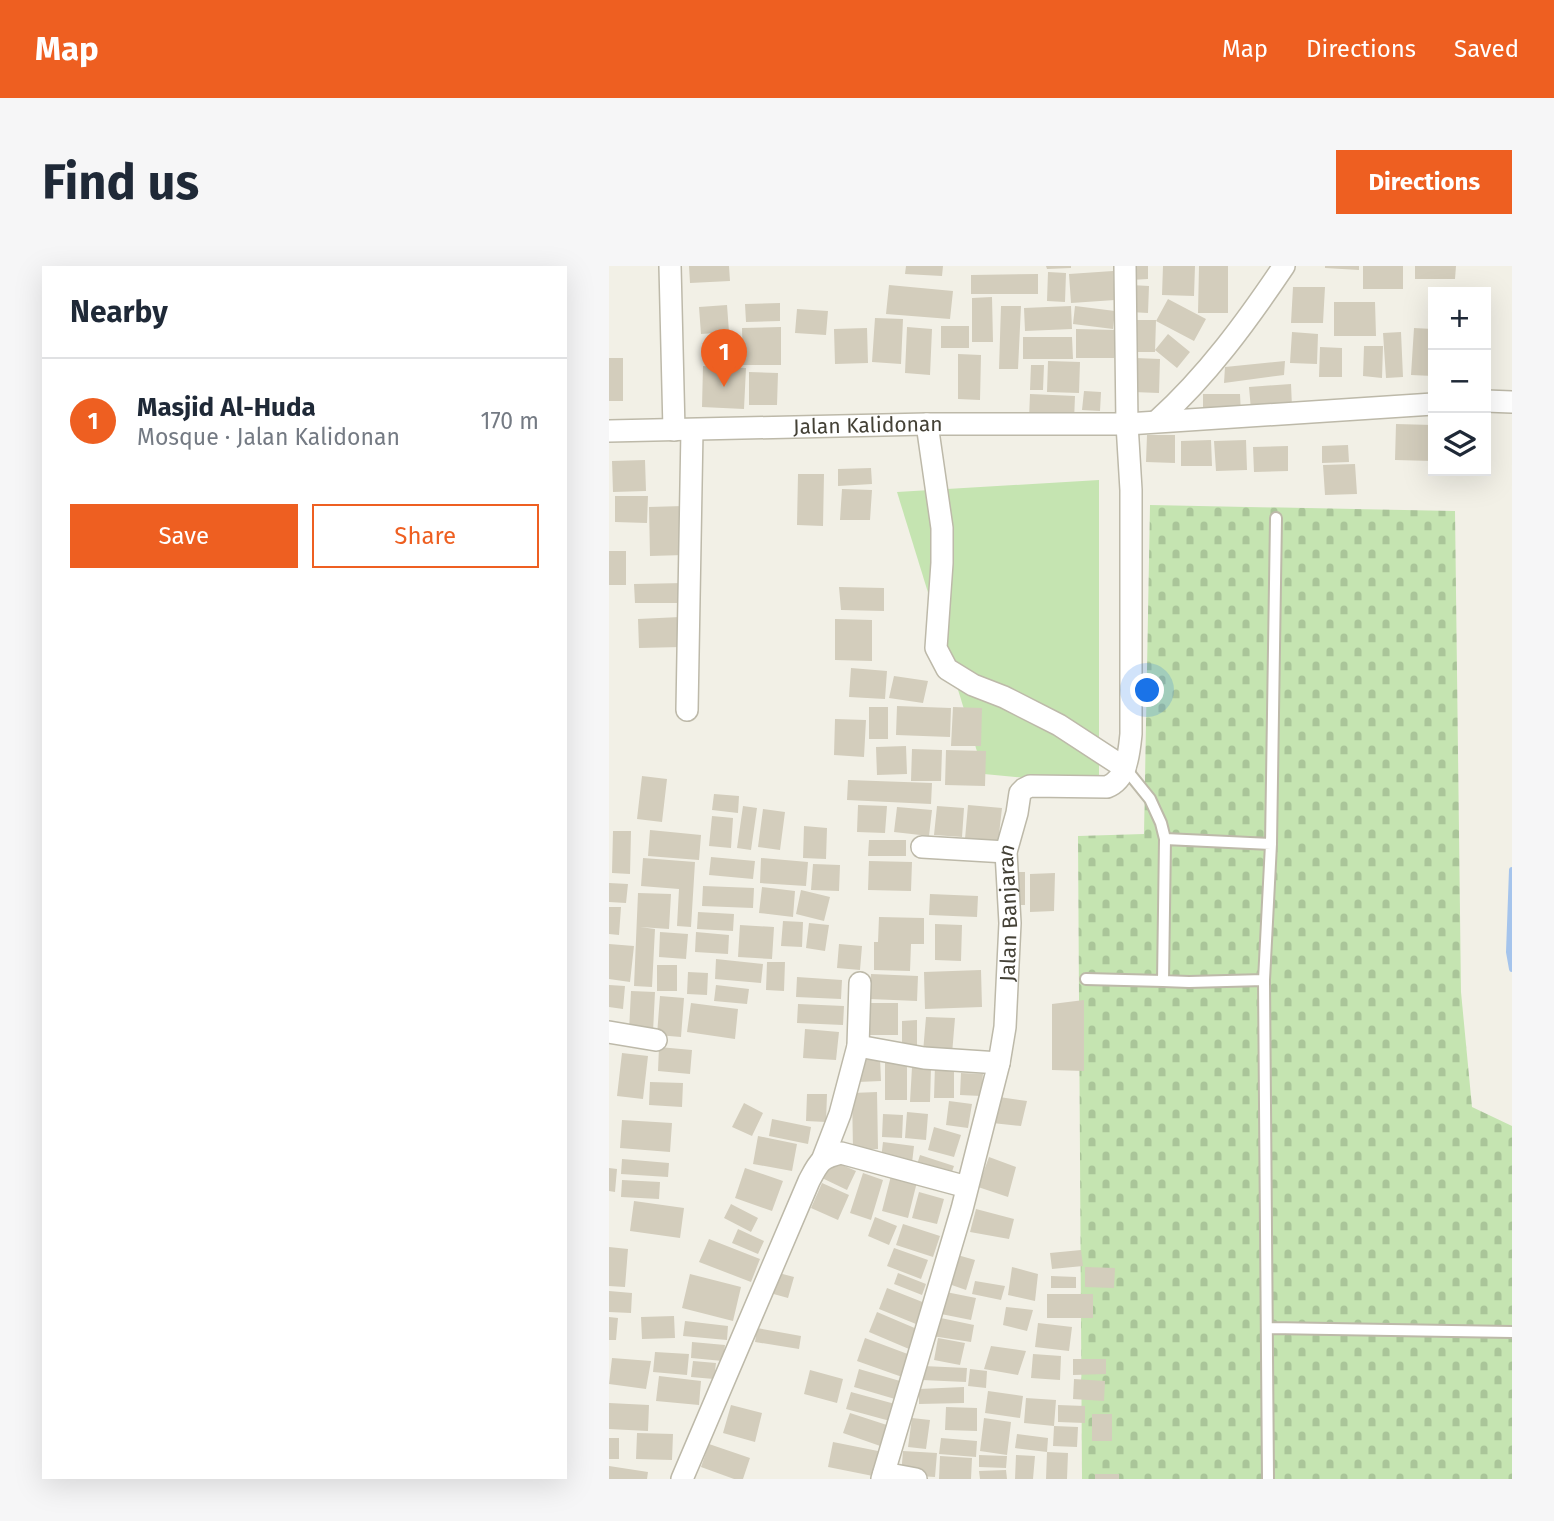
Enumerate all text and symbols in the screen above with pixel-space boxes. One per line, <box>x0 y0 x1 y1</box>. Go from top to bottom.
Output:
text: Map <box>35 29 99 69</box>
text: Map <box>1222 35 1268 63</box>
text: Directions <box>1306 35 1416 63</box>
text: Saved <box>1454 35 1519 63</box>
button: Directions <box>1336 150 1512 214</box>
text: Find us <box>42 153 199 212</box>
map controls <box>1428 287 1491 476</box>
button: + <box>1428 287 1491 350</box>
text: Nearby <box>70 294 168 330</box>
pin: 1 <box>701 329 747 387</box>
button: − <box>1428 350 1491 413</box>
text: Masjid Al-Huda <box>137 392 316 423</box>
text: 1 <box>88 407 98 435</box>
text: 170 m <box>480 407 539 435</box>
street label: Jalan Kalidonan <box>793 411 943 440</box>
button: layers <box>1428 413 1491 476</box>
text: Mosque · Jalan Kalidonan <box>137 423 400 451</box>
button: Save <box>70 504 298 568</box>
button: Share <box>312 504 539 568</box>
your location <box>1130 673 1164 707</box>
street label: Jalan Banjaran <box>992 841 1023 982</box>

